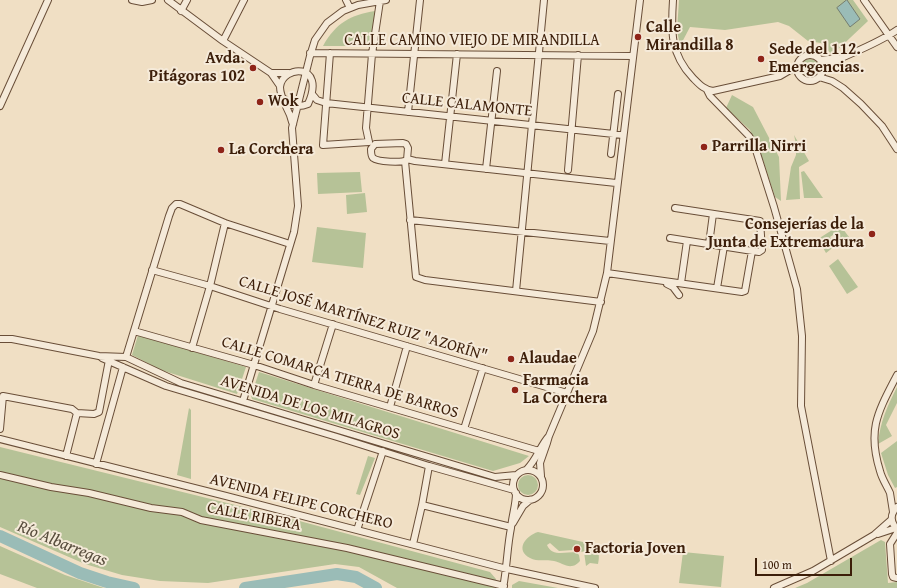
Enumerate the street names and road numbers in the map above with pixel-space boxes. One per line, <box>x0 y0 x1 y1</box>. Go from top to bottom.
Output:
street label: CALLE CAMINO VIEJO DE MIRANDILLA <box>344 31 600 51</box>
street label: CALLE CALAMONTE <box>401 89 533 121</box>
street label: CALLE JOSÉ MARTÍNEZ RUIZ "AZORÍN" <box>236 272 490 366</box>
street label: CALLE COMARCA TIERRA DE BARROS <box>219 333 461 423</box>
street label: AVENIDA DE LOS MILAGROS <box>218 372 402 444</box>
street label: AVENIDA FELIPE CORCHERO <box>208 470 394 534</box>
street label: CALLE RIBERA <box>205 498 303 536</box>

